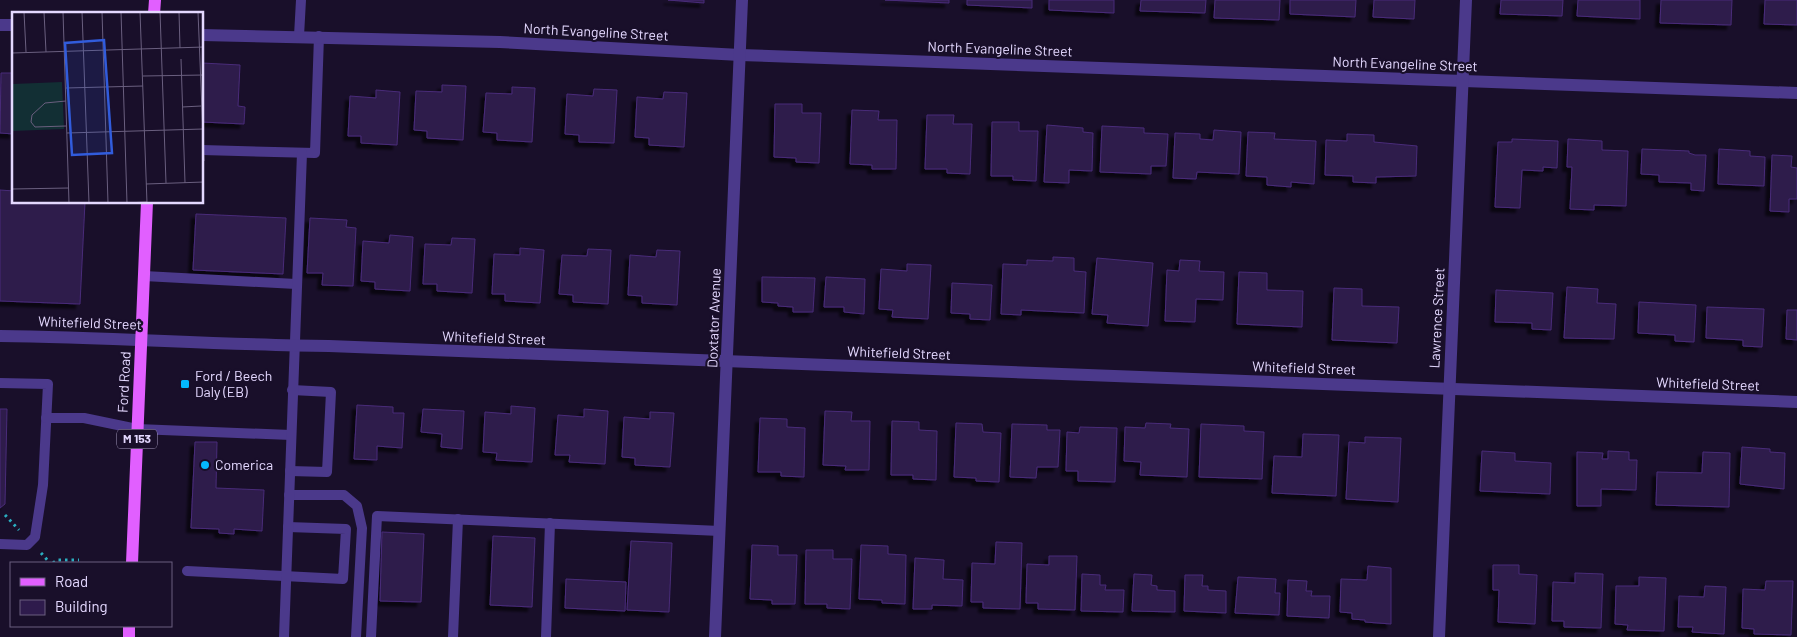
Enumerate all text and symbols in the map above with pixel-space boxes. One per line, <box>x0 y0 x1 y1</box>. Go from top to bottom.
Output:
inset map <box>12 12 204 204</box>
street label: North Evangeline Street <box>523 19 669 44</box>
street label: North Evangeline Street <box>927 37 1073 60</box>
street label: North Evangeline Street <box>1332 52 1478 75</box>
street label: Lawrence Street <box>1425 267 1448 369</box>
street label: Doxtator Avenue <box>703 268 724 368</box>
street label: Whitefield Street <box>38 312 142 333</box>
street label: Whitefield Street <box>442 327 546 348</box>
street label: Whitefield Street <box>847 342 951 363</box>
street label: Ford Road <box>113 351 134 413</box>
street label: Whitefield Street <box>1252 357 1356 378</box>
place label: Ford / Beech Daly (EB) <box>195 367 272 400</box>
street label: Whitefield Street <box>1656 373 1760 394</box>
marker: Ford / Beech Daly (EB) <box>179 378 191 390</box>
road number: M 153 <box>117 429 157 448</box>
place label: Comerica <box>215 456 273 473</box>
marker: Comerica <box>199 459 211 471</box>
legend <box>10 562 172 627</box>
text: Road <box>55 572 88 590</box>
text: Building <box>55 597 108 615</box>

